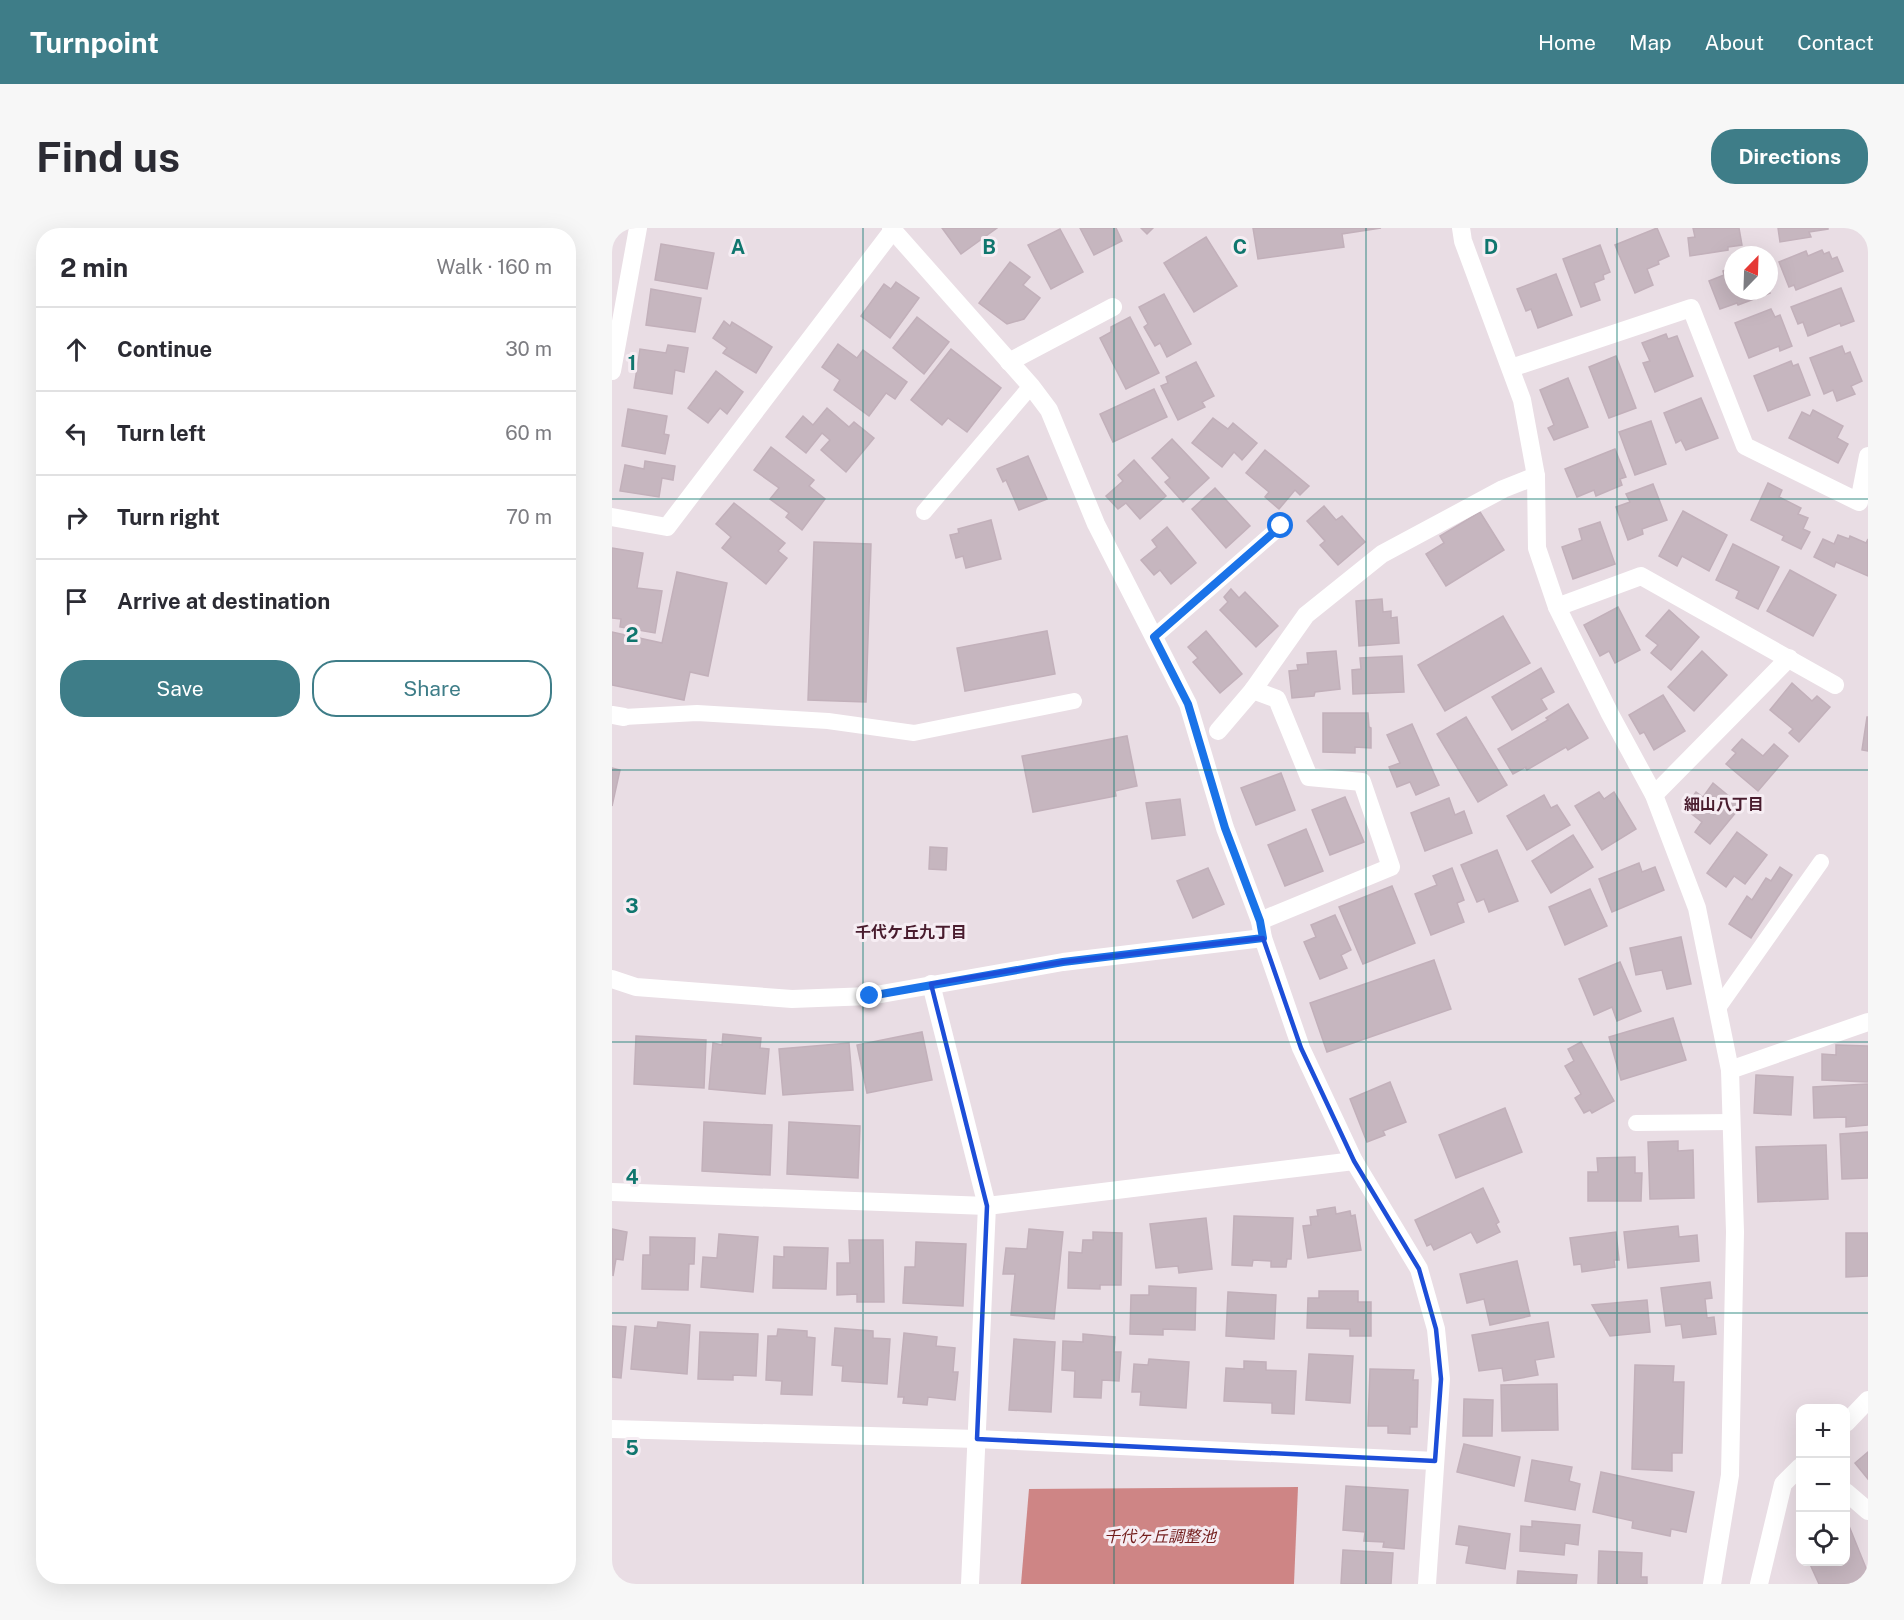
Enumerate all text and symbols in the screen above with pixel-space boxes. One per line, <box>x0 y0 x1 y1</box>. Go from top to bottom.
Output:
text: Turnpoint <box>30 26 159 59</box>
text: Home <box>1538 30 1596 55</box>
text: Map <box>1629 30 1672 55</box>
text: About <box>1705 30 1764 55</box>
text: Contact <box>1797 30 1874 55</box>
button: Directions <box>1711 129 1868 184</box>
text: Find us <box>36 132 180 181</box>
text: A <box>731 235 745 259</box>
text: B <box>982 235 996 259</box>
text: C <box>1233 235 1247 259</box>
text: D <box>1484 235 1498 259</box>
north arrow <box>1724 246 1778 300</box>
text: 2 min <box>60 252 128 283</box>
text: Walk · 160 m <box>437 255 552 279</box>
icon: ahead <box>60 333 93 366</box>
text: Continue <box>117 336 212 362</box>
text: 30 m <box>505 337 552 361</box>
text: 1 <box>628 351 636 375</box>
icon: left <box>60 417 93 450</box>
text: Turn left <box>117 420 206 446</box>
text: 60 m <box>505 421 552 445</box>
icon: right <box>60 501 93 534</box>
text: Turn right <box>117 504 220 530</box>
text: 70 m <box>506 505 552 529</box>
route start <box>1267 512 1293 538</box>
icon: arrive <box>60 585 93 618</box>
text: Arrive at destination <box>117 588 330 614</box>
text: 2 <box>626 623 638 647</box>
button: Save <box>60 660 300 717</box>
button: Share <box>312 660 552 717</box>
district label: 細山八丁目 <box>1684 795 1764 814</box>
text: 3 <box>625 894 639 918</box>
district label: 千代ケ丘九丁目 <box>855 923 967 942</box>
route end <box>856 982 882 1008</box>
text: 4 <box>625 1165 639 1189</box>
map controls <box>1796 1404 1850 1566</box>
button: + <box>1796 1404 1850 1458</box>
text: 5 <box>625 1436 639 1460</box>
button: − <box>1796 1458 1850 1512</box>
button: locate <box>1796 1512 1850 1566</box>
water label: 千代ヶ丘調整池 <box>1104 1527 1218 1546</box>

